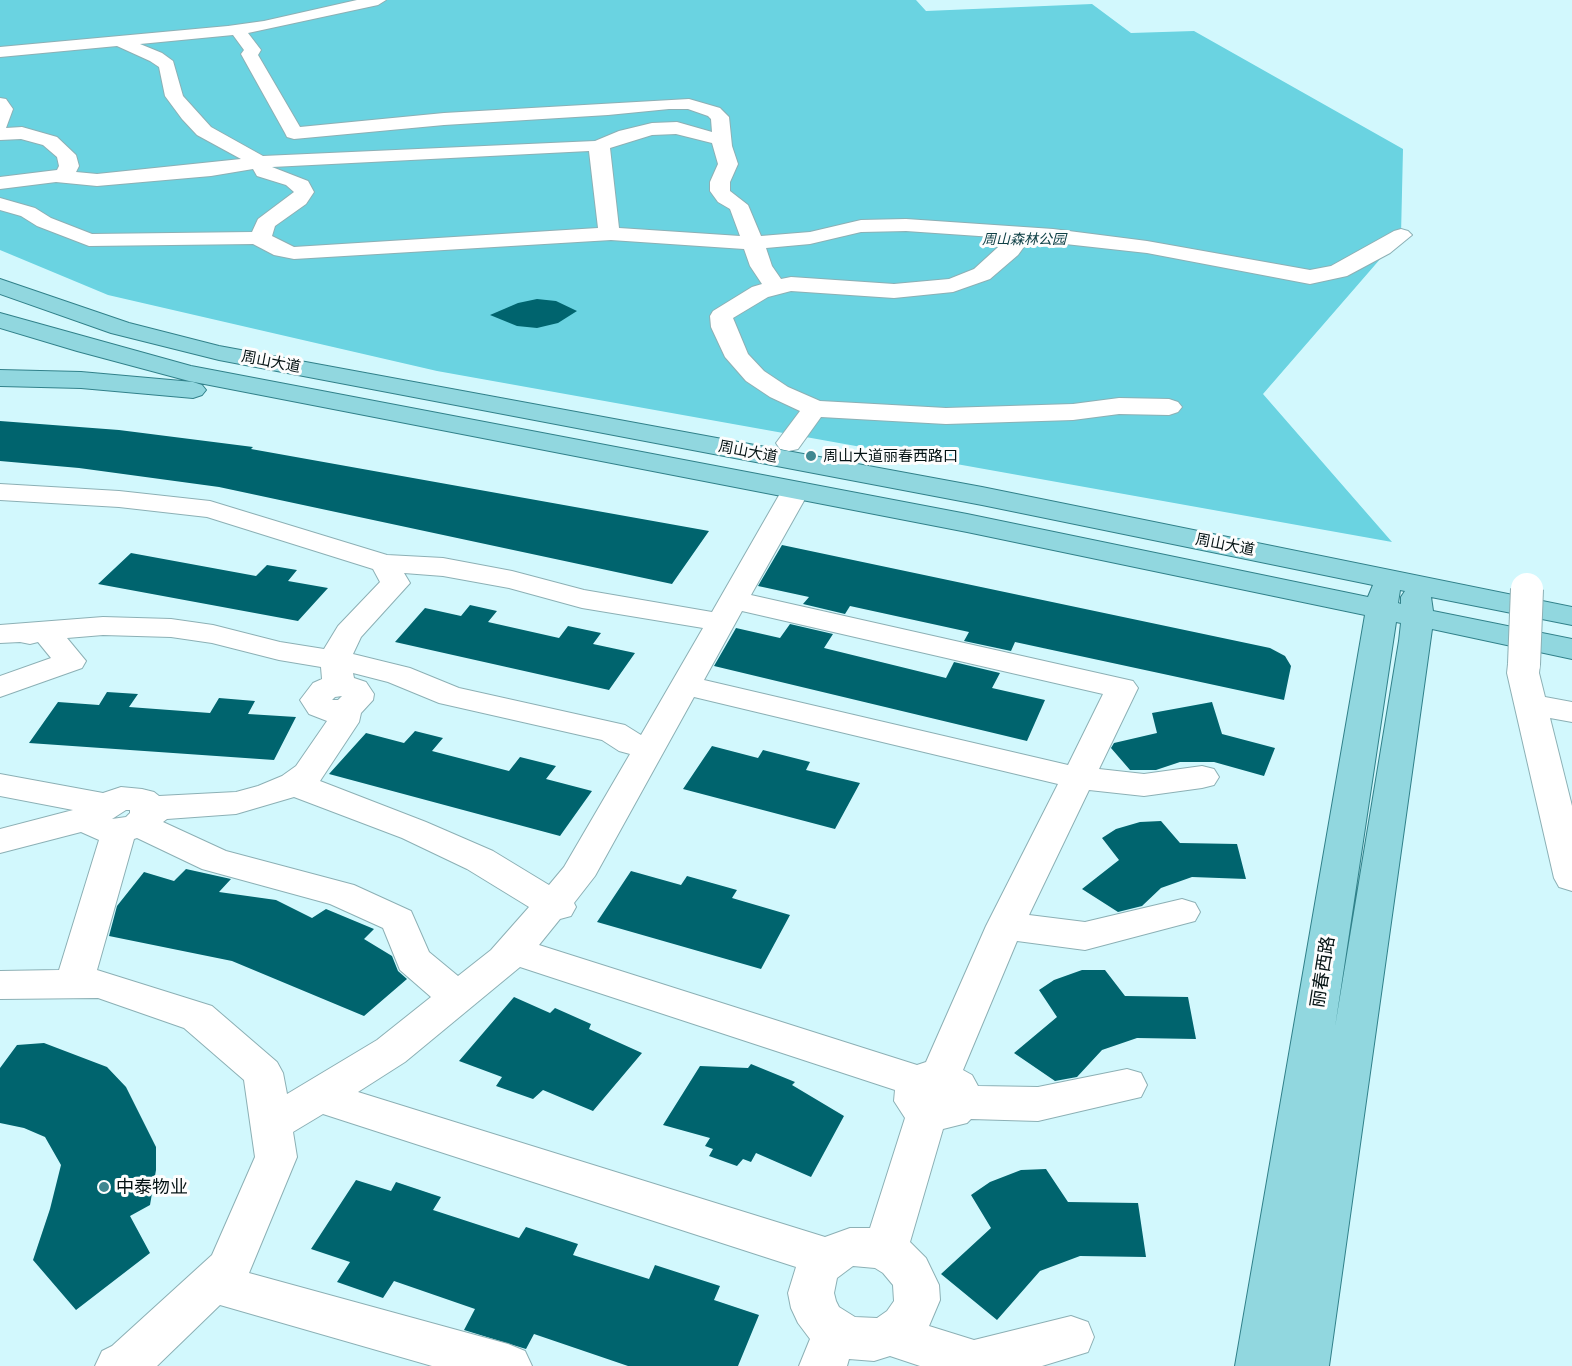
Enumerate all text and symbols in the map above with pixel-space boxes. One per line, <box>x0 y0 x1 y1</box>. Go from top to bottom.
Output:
park label: 周山森林公园 <box>982 232 1066 248</box>
street label: 周山大道 <box>240 347 302 377</box>
street label: 周山大道 <box>717 437 779 467</box>
place label: 周山大道丽春西路口 <box>823 447 958 465</box>
marker: 周山大道丽春西路口 <box>804 449 818 463</box>
street label: 周山大道 <box>1194 530 1256 560</box>
street label: 丽春西路 <box>1307 935 1339 1009</box>
place label: 中泰物业 <box>116 1176 188 1198</box>
marker: 中泰物业 <box>97 1180 111 1194</box>

